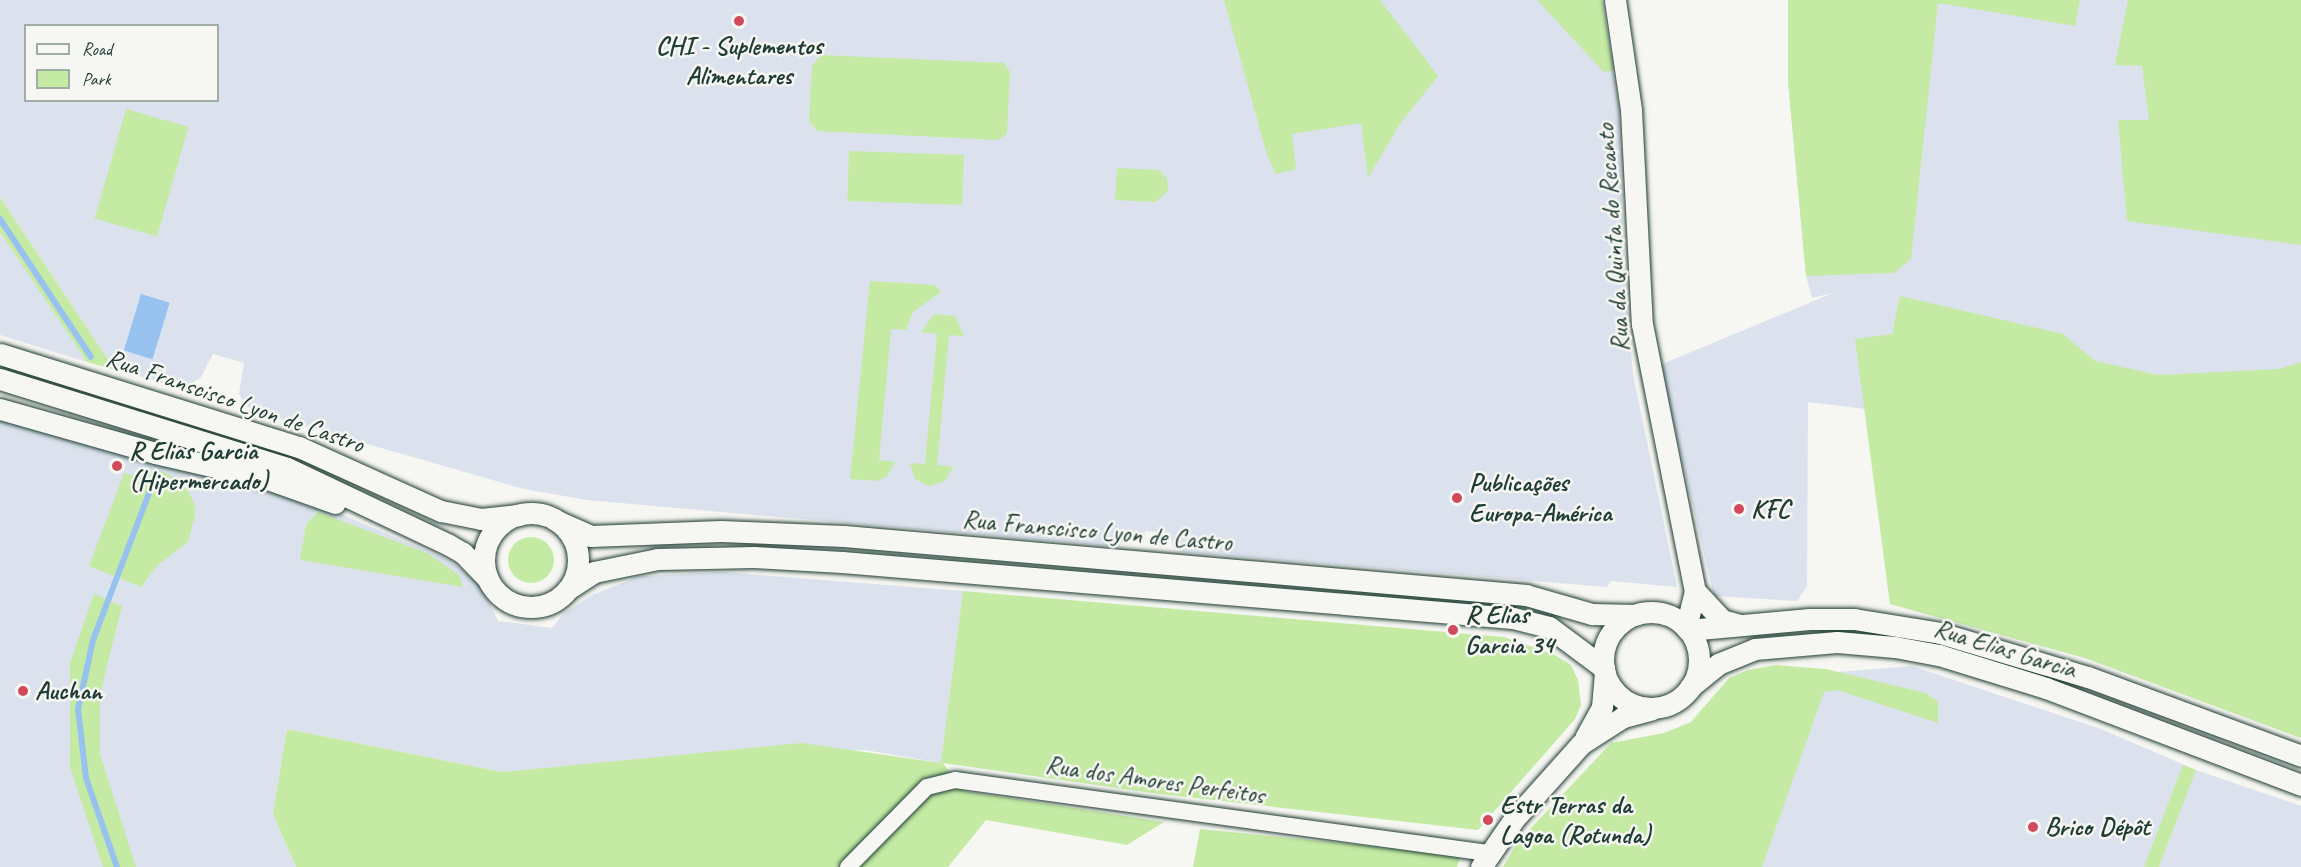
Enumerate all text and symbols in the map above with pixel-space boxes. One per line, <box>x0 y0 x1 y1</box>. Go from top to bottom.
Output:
marker: CHI - Suplementos Alimentares <box>732 14 746 28</box>
legend <box>24 24 219 102</box>
place label: CHI - Suplementos Alimentares <box>656 30 822 92</box>
text: Road <box>82 38 112 60</box>
text: Park <box>82 68 111 90</box>
street label: Rua da Quinta do Recanto <box>1589 123 1637 353</box>
street label: Rua Franscisco Lyon de Castro <box>102 342 368 460</box>
place label: R Elias Garcia (Hipermercado) <box>129 435 268 496</box>
marker: R Elias Garcia (Hipermercado) <box>110 459 124 473</box>
place label: Publicações Europa-América <box>1469 467 1612 528</box>
marker: Publicações Europa-América <box>1450 491 1464 505</box>
place label: KFC <box>1751 493 1790 525</box>
marker: KFC <box>1732 502 1746 516</box>
street label: Rua Franscisco Lyon de Castro <box>960 504 1234 558</box>
place label: R Elias Garcia 34 <box>1465 599 1554 660</box>
street label: Rua Elias Garcia <box>1931 613 2079 685</box>
marker: R Elias Garcia 34 <box>1446 623 1460 637</box>
place label: Auchan <box>35 675 102 707</box>
marker: Auchan <box>16 684 30 698</box>
street label: Rua dos Amores Perfeitos <box>1043 749 1267 811</box>
place label: Estr Terras da Lagoa (Rotunda) <box>1500 789 1651 850</box>
place label: Brico Dépôt <box>2045 811 2150 843</box>
marker: Estr Terras da Lagoa (Rotunda) <box>1481 813 1495 827</box>
marker: Brico Dépôt <box>2026 820 2040 834</box>

